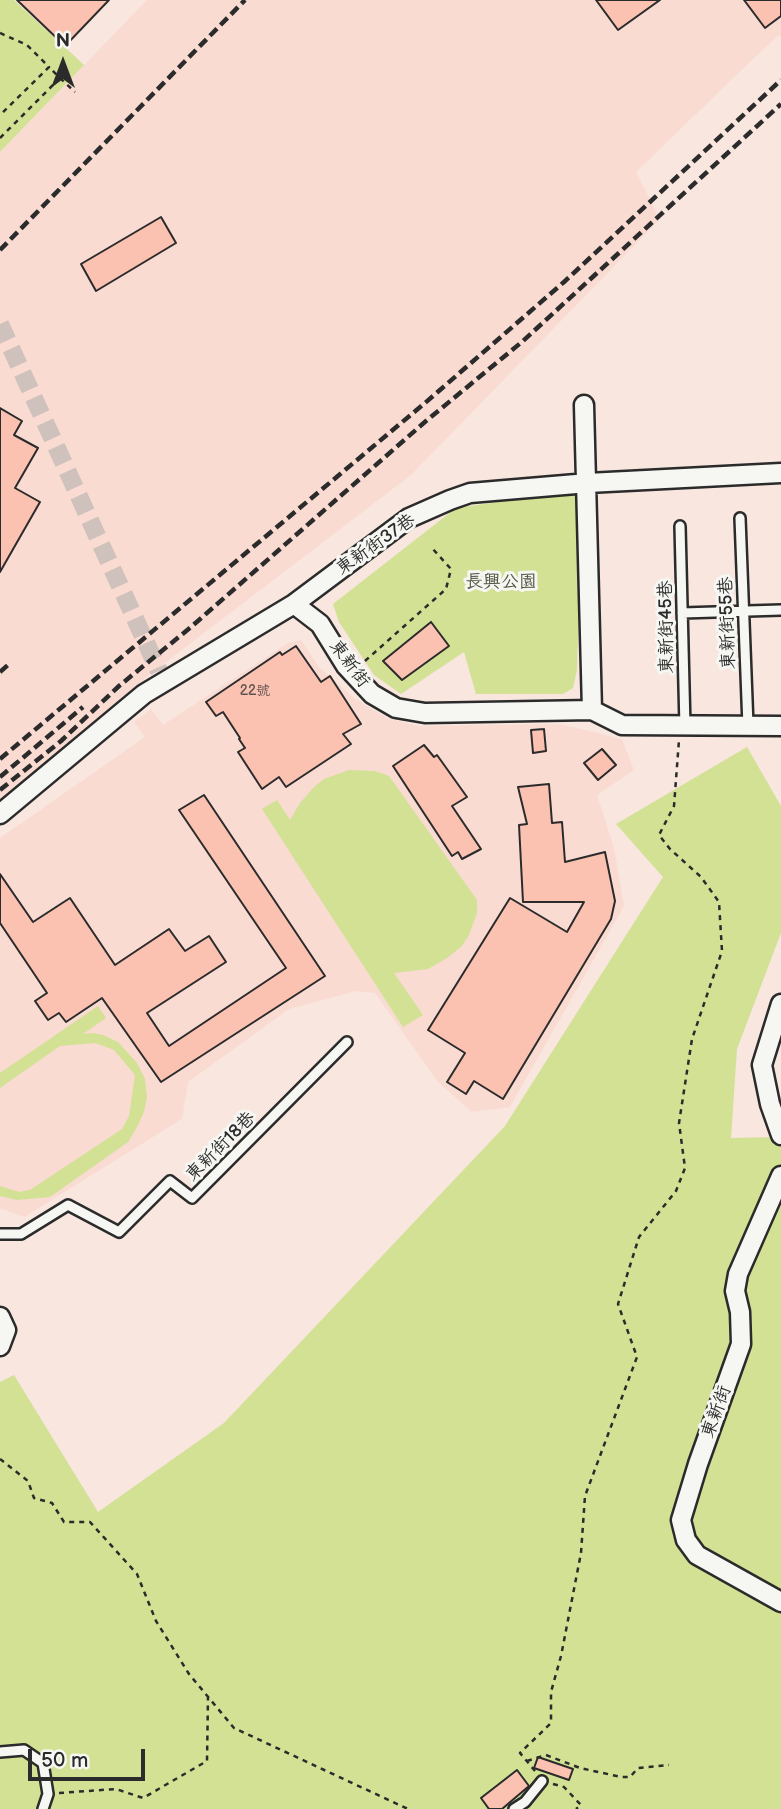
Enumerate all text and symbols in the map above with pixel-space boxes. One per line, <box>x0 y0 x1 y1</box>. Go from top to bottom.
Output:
north arrow <box>28 28 98 98</box>
text: N <box>56 30 70 53</box>
street label: 東新街37巷 <box>332 510 420 580</box>
park label: 長興公園 <box>465 571 537 593</box>
street label: 東新街55巷 <box>716 576 740 670</box>
street label: 東新街45巷 <box>655 580 679 674</box>
street label: 東新街 <box>324 636 374 692</box>
house number: 22號 <box>240 683 270 699</box>
street label: 東新街18巷 <box>182 1108 260 1186</box>
street label: 東新街 <box>698 1383 736 1441</box>
scale bar <box>32 1736 149 1780</box>
text: 50 m <box>41 1748 88 1773</box>

